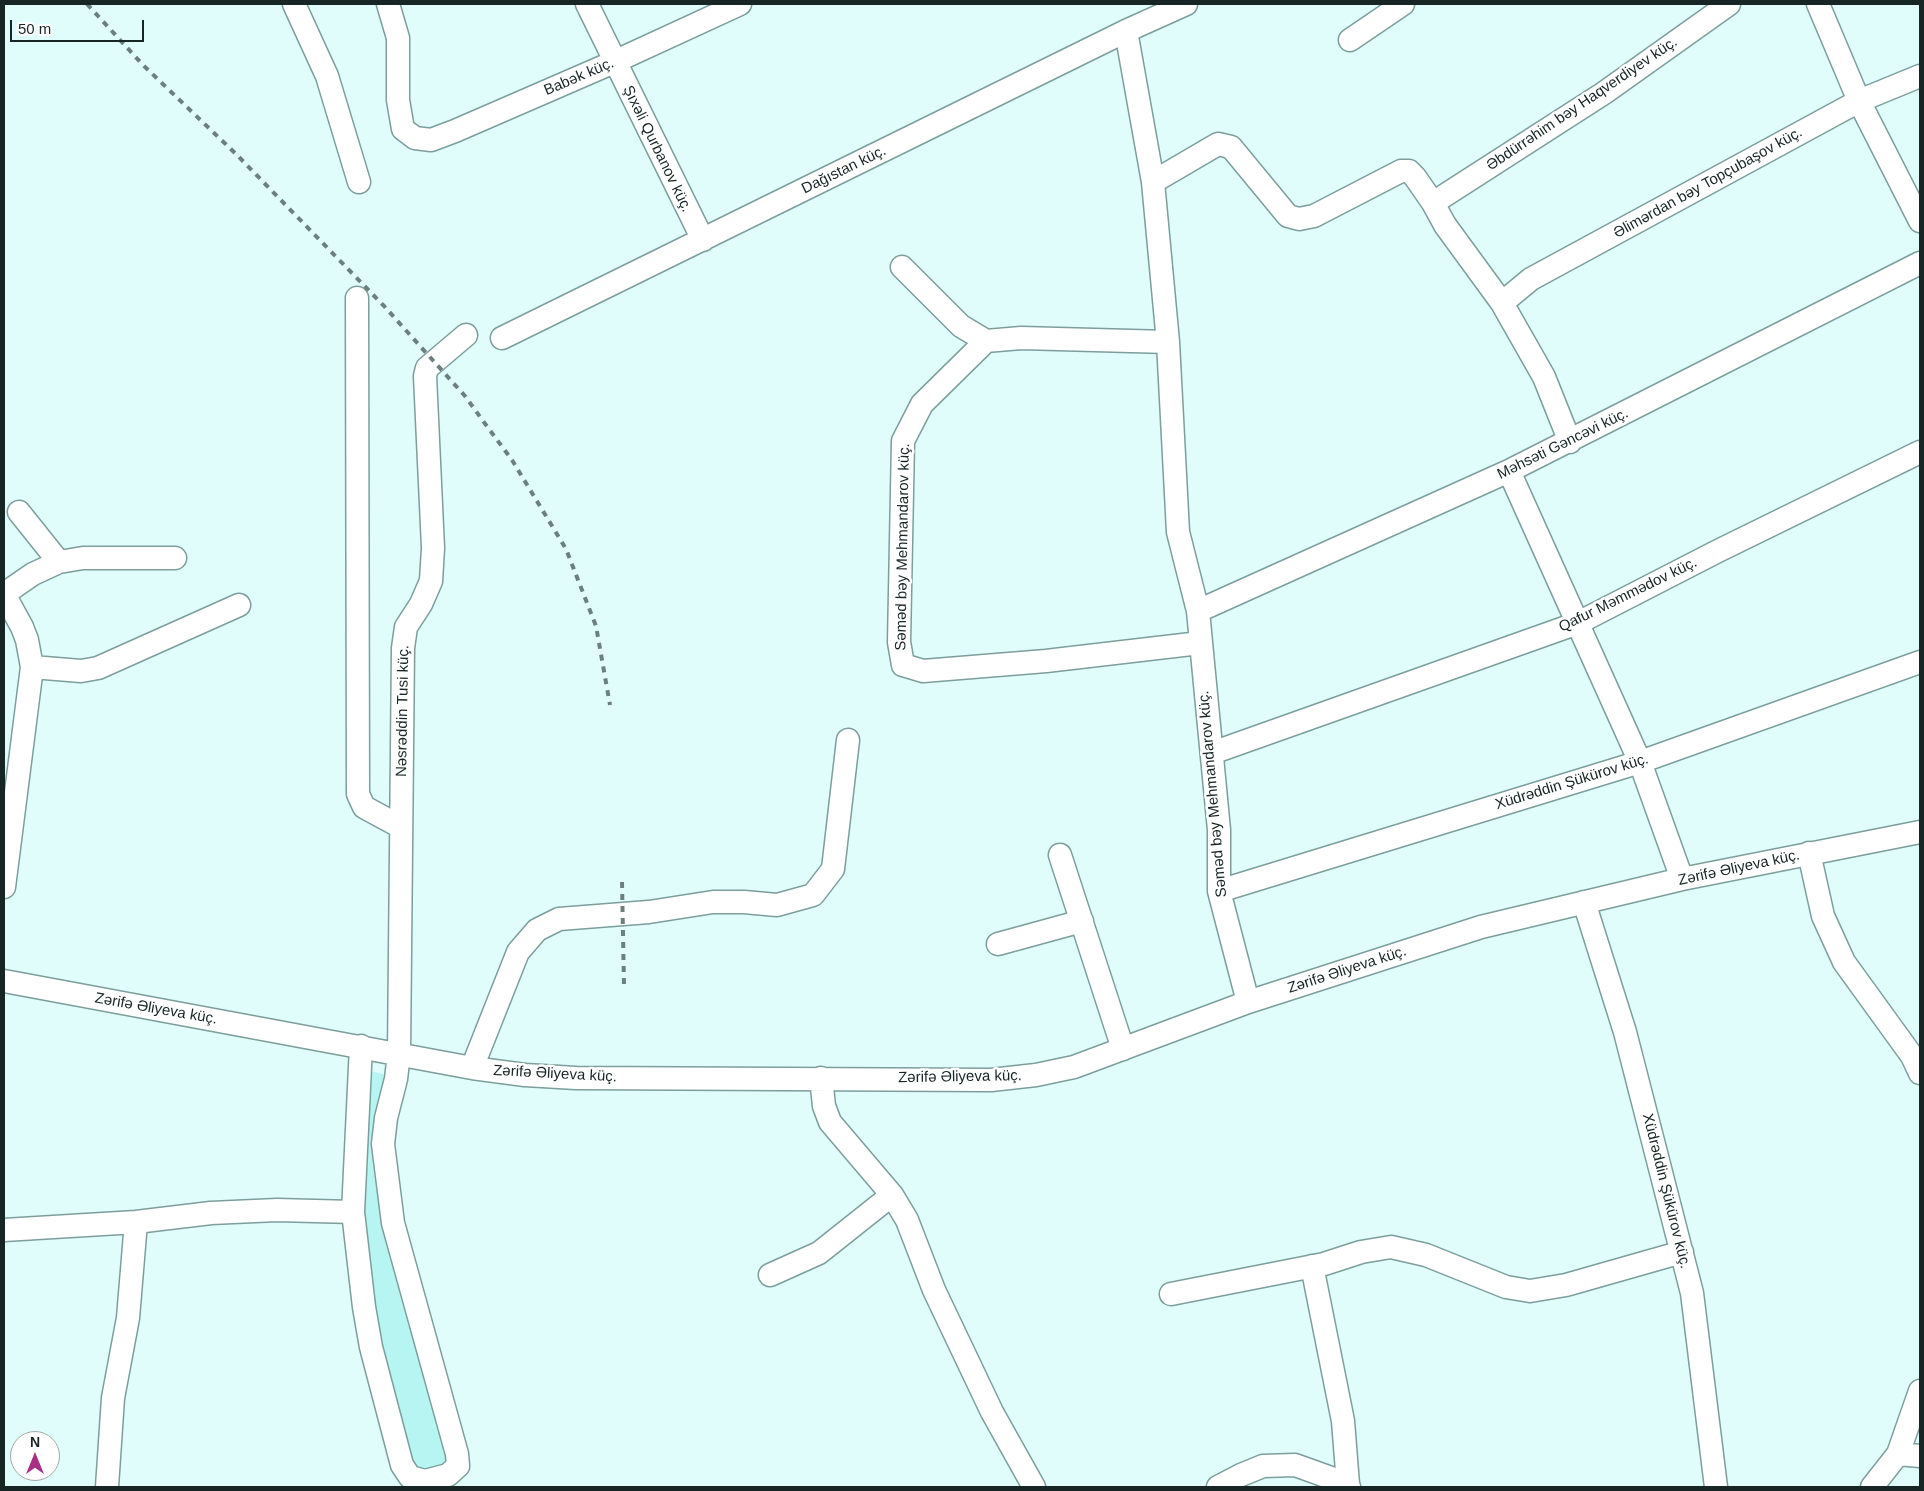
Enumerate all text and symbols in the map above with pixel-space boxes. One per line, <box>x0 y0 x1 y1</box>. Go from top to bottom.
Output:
scale bar <box>12 10 146 42</box>
text: 50 m <box>18 20 51 37</box>
street label: Əbdürrəhim bəy Haqverdiyev küç. <box>1483 33 1681 175</box>
street label: Babək küç. <box>541 54 617 100</box>
street label: Şıxəli Qurbanov küç. <box>619 83 695 215</box>
street label: Əlimərdan bəy Topçubaşov küç. <box>1610 123 1806 243</box>
street label: Dağıstan küç. <box>799 142 889 198</box>
street label: Məhsəti Gəncəvi küç. <box>1495 404 1631 484</box>
street label: Səməd bəy Mehmandarov küç. <box>892 443 914 651</box>
street label: Qafur Məmmədov küç. <box>1556 554 1700 636</box>
street label: Nəsrəddin Tusi küç. <box>393 645 413 777</box>
street label: Səməd bəy Mehmandarov küç. <box>1195 690 1231 898</box>
street label: Xüdrəddin Şükürov küç. <box>1493 750 1651 814</box>
street label: Zərifə Əliyeva küç. <box>1677 846 1801 890</box>
street label: Zərifə Əliyeva küç. <box>1285 942 1409 998</box>
street label: Zərifə Əliyeva küç. <box>93 989 219 1029</box>
street label: Zərifə Əliyeva küç. <box>493 1062 617 1086</box>
street label: Zərifə Əliyeva küç. <box>898 1067 1022 1087</box>
street label: Xüdrəddin Şükürov küç. <box>1638 1112 1694 1270</box>
north arrow <box>10 1431 60 1481</box>
text: N <box>30 1434 40 1450</box>

